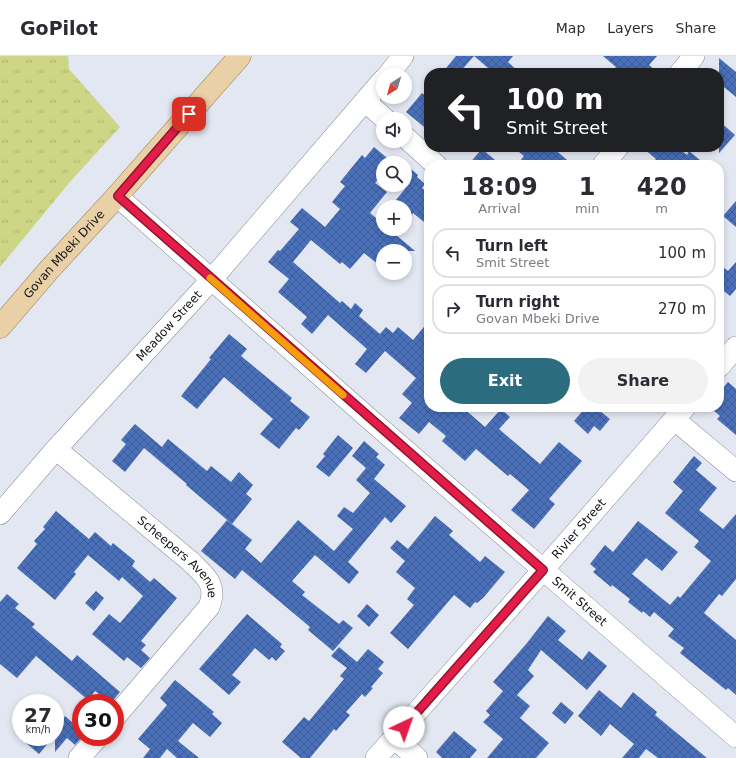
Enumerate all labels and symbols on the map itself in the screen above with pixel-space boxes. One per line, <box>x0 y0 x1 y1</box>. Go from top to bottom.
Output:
north arrow <box>376 68 412 104</box>
pin <box>172 97 206 131</box>
street label: Govan Mbeki Drive <box>21 207 108 301</box>
street label: Meadow Street <box>133 288 205 364</box>
street label: Rivier Street <box>549 496 609 562</box>
street label: Scheepers Avenue <box>135 513 219 598</box>
street label: Smit Street <box>549 574 610 629</box>
speed limit sign: 30 <box>72 694 124 746</box>
position arrow <box>383 706 425 748</box>

